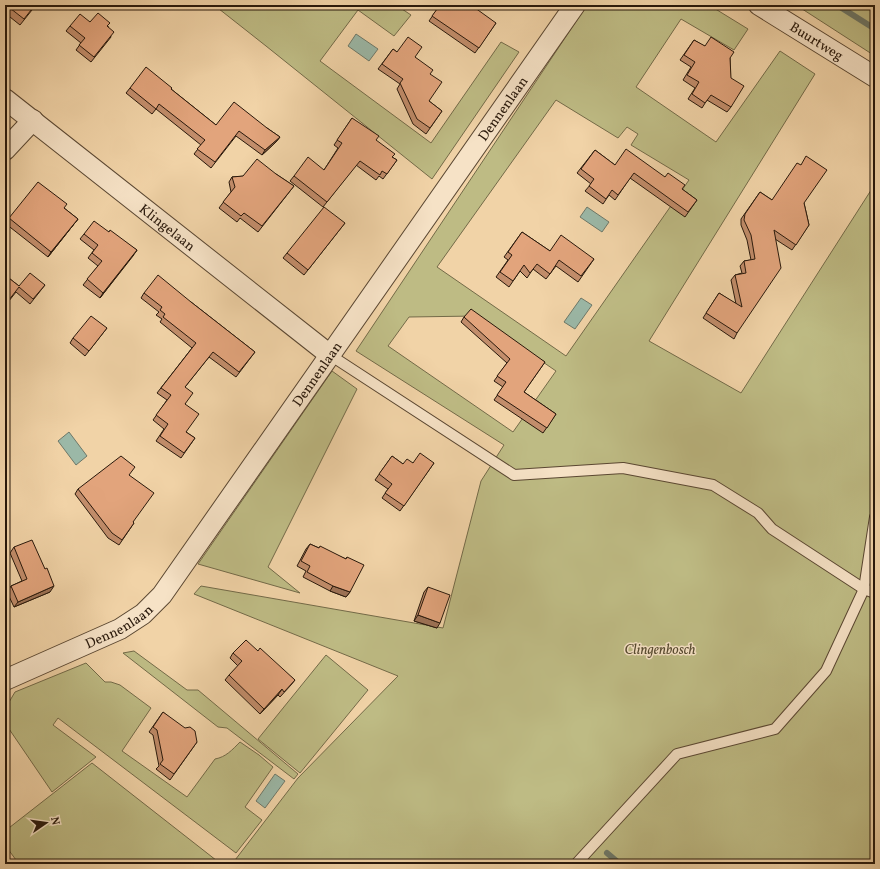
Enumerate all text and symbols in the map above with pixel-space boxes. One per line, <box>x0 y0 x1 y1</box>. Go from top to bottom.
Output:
street label: Buurtweg <box>786 18 846 66</box>
street label: Dennenlaan <box>474 73 533 146</box>
street label: Klingelaan <box>135 200 199 256</box>
street label: Dennenlaan <box>289 339 347 411</box>
street label: Dennenlaan <box>83 601 158 654</box>
park label: Clingenbosch <box>624 641 696 660</box>
north arrow <box>26 803 66 843</box>
text: N <box>46 816 62 827</box>

